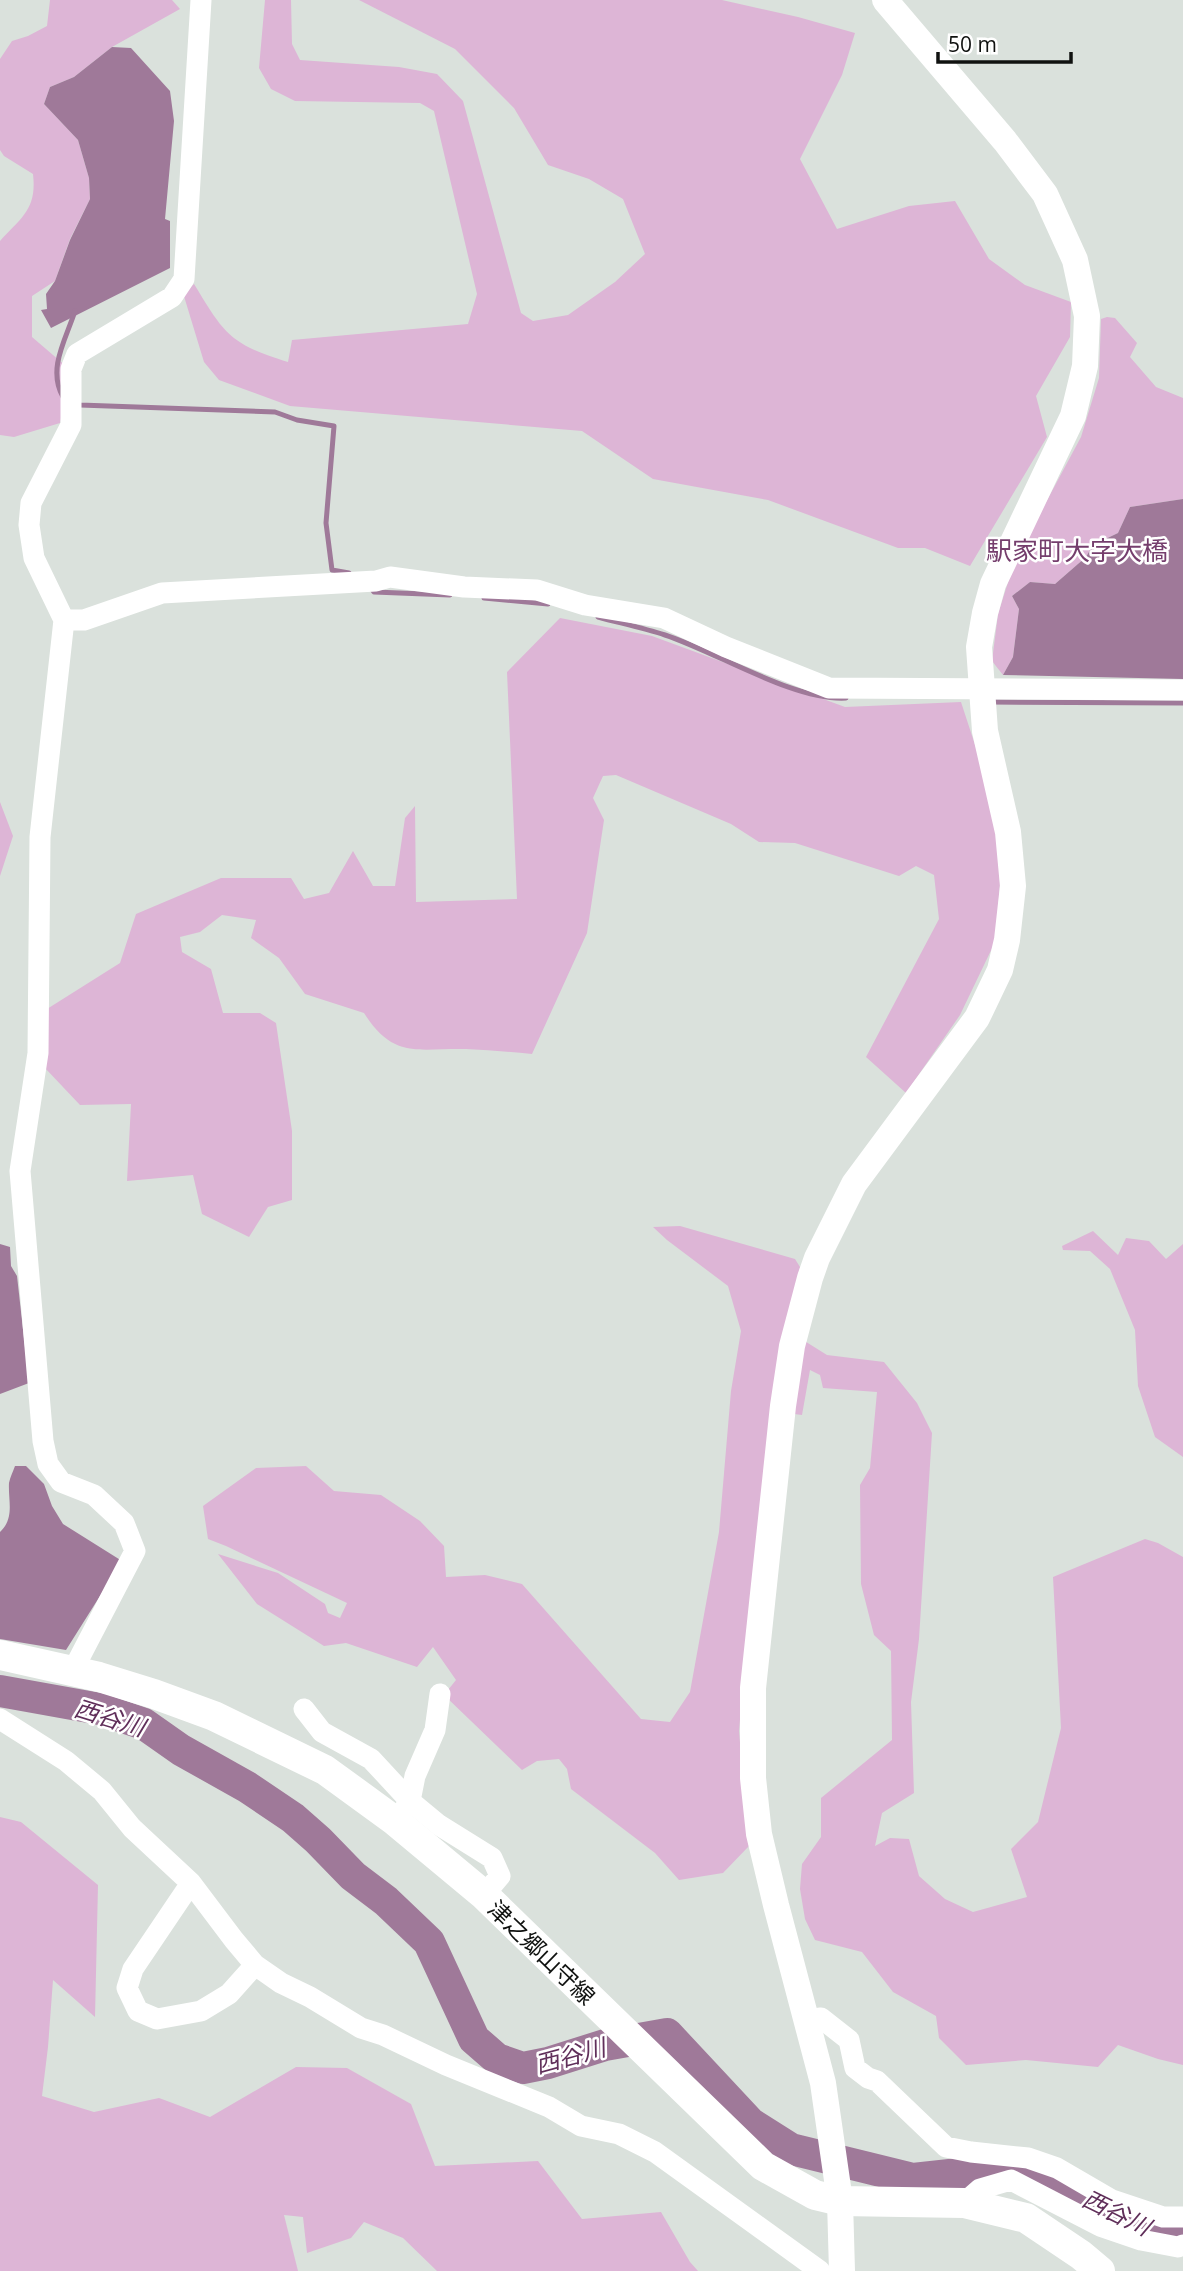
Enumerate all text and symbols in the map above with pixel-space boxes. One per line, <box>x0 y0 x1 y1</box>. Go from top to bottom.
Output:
scale bar <box>938 21 1071 65</box>
text: 50 m <box>948 30 997 58</box>
district label: 駅家町大字大橋 <box>986 532 1168 568</box>
water label: 西谷川 <box>71 1691 152 1744</box>
street label: 津之郷山守線 <box>481 1893 603 2011</box>
water label: 西谷川 <box>531 2029 612 2080</box>
water label: 西谷川 <box>1077 2181 1159 2244</box>

